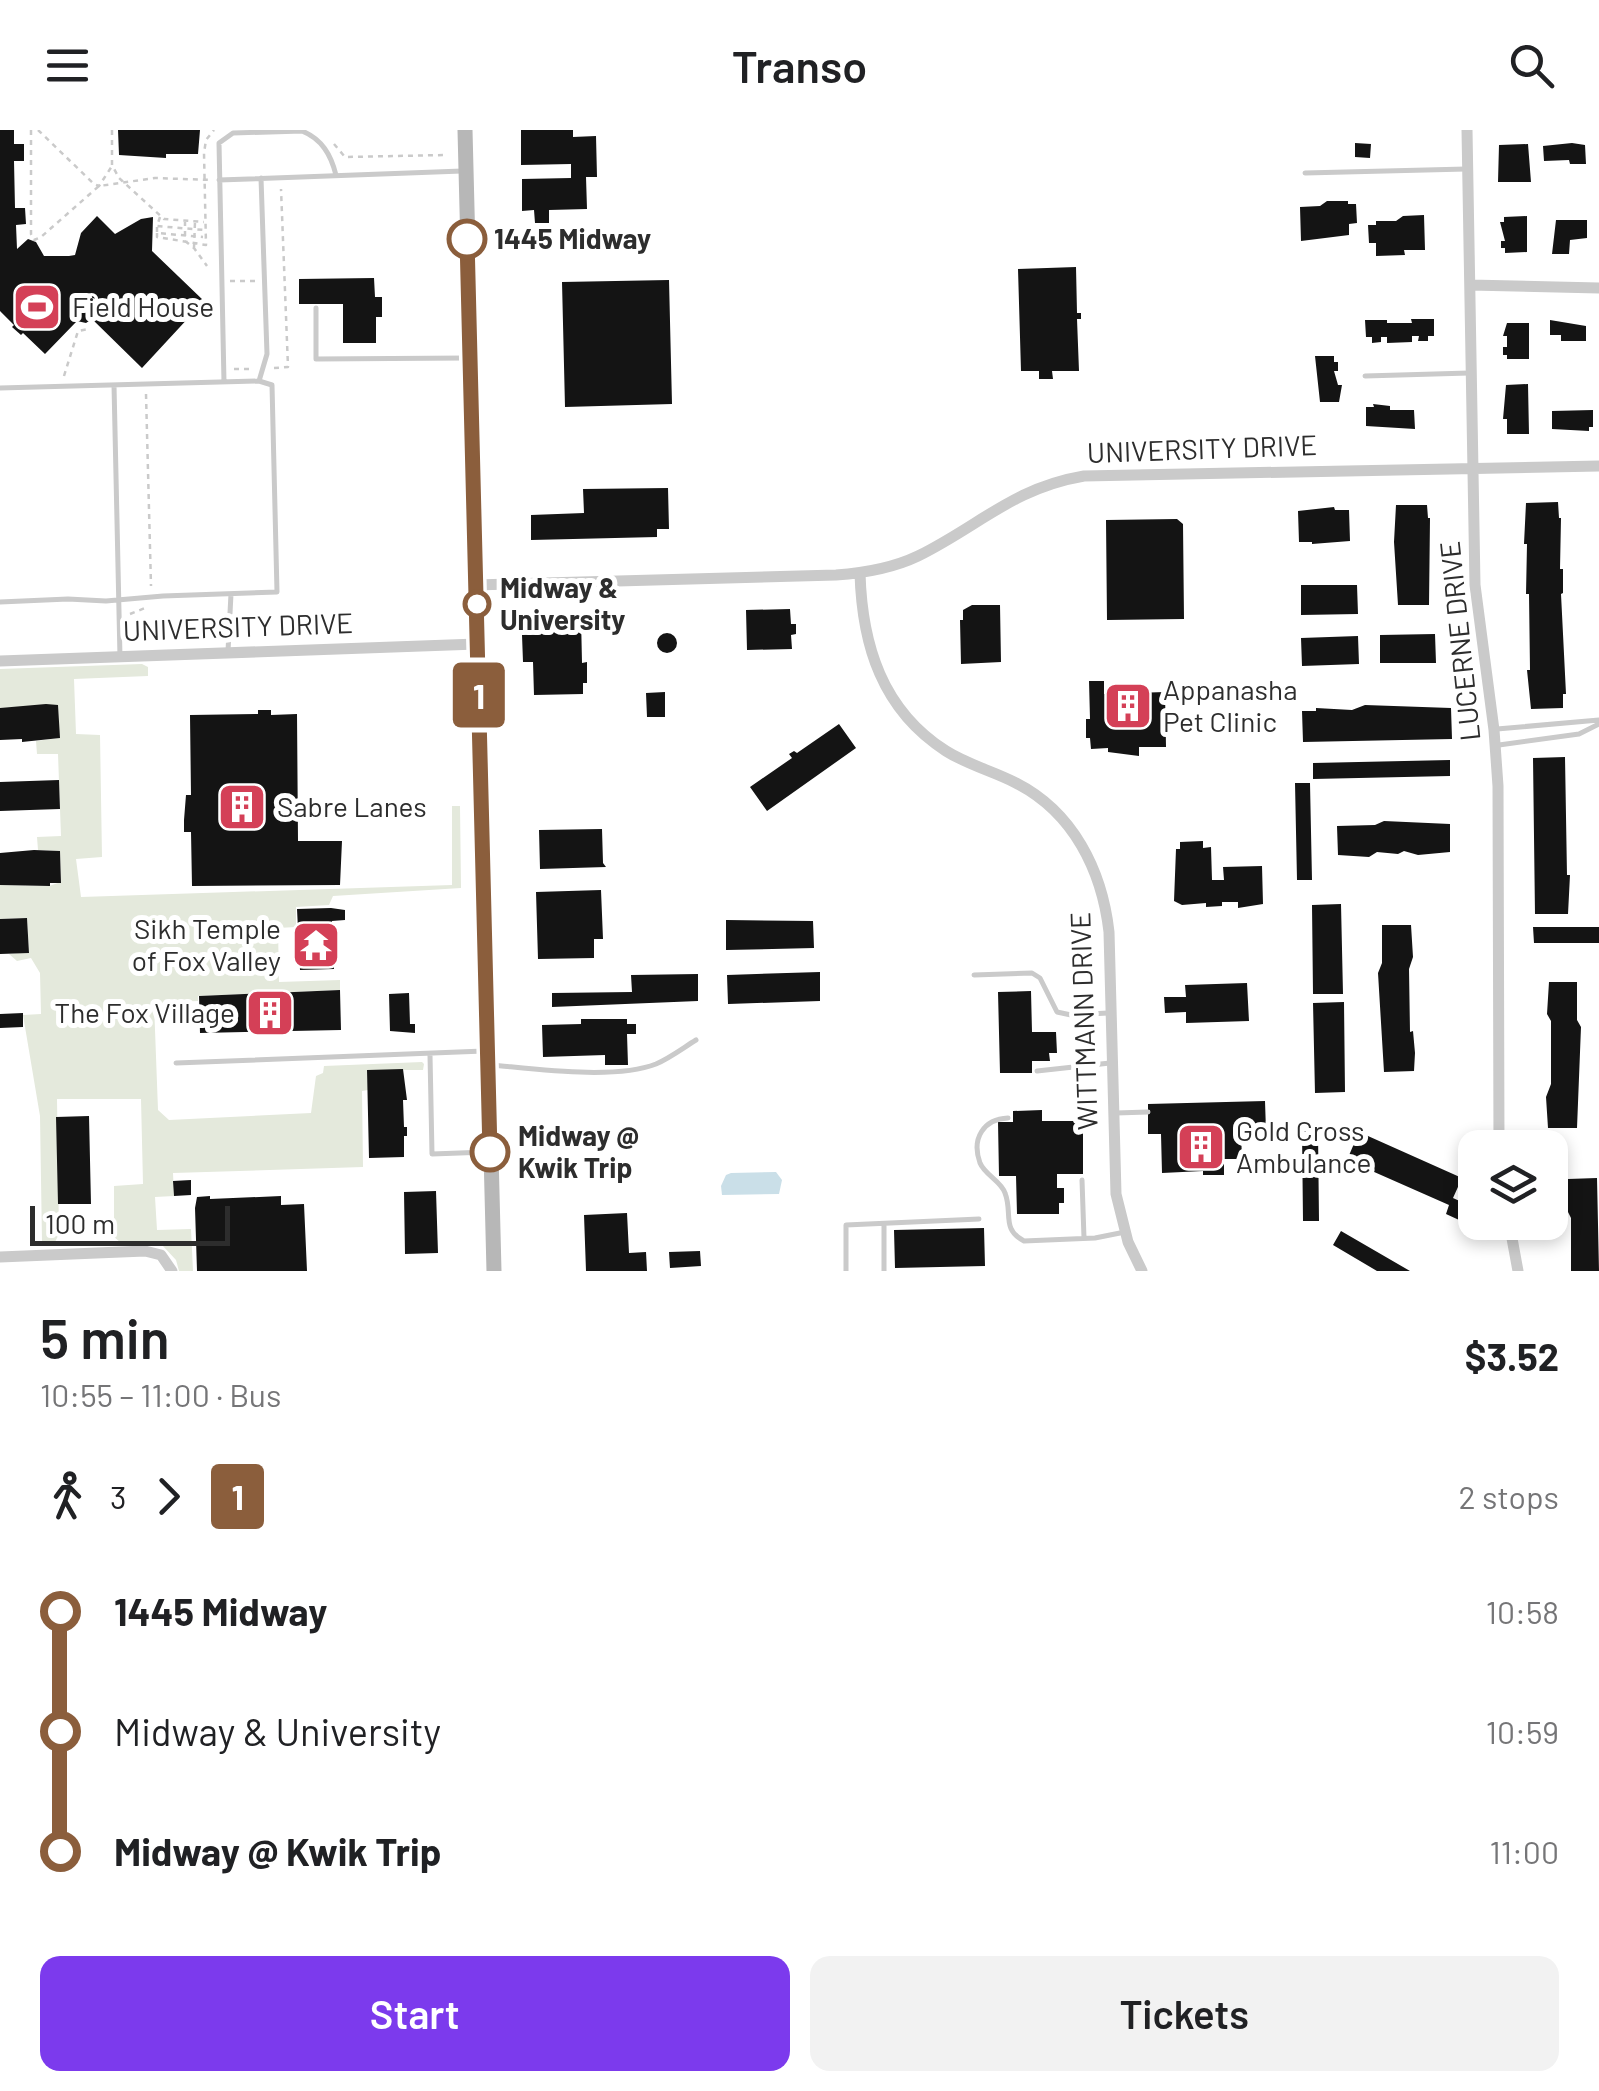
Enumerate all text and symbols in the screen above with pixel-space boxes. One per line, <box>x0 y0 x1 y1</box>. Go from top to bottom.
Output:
icon: menu <box>40 38 95 93</box>
text: Transo <box>732 38 867 92</box>
icon: search <box>1504 38 1559 93</box>
marker: 1445 Midway <box>448 220 486 258</box>
place label: 1445 Midway <box>494 221 651 255</box>
sports icon: Field House <box>11 281 63 333</box>
place label: Field House <box>72 289 214 323</box>
street label: UNIVERSITY DRIVE <box>1086 427 1318 469</box>
street label: LUCERNE DRIVE <box>1432 540 1486 743</box>
place label: Midway & University <box>500 570 625 636</box>
marker: Midway & University <box>464 591 490 617</box>
street label: UNIVERSITY DRIVE <box>122 605 354 647</box>
line badge: 1 <box>446 662 512 728</box>
place label: Appanasha Pet Clinic <box>1163 672 1298 738</box>
text: 1 <box>473 674 485 716</box>
building icon: Appanasha Pet Clinic <box>1102 680 1154 732</box>
building icon: Sabre Lanes <box>216 781 268 833</box>
place label: Sabre Lanes <box>277 789 427 823</box>
place label: Sikh Temple of Fox Valley <box>132 911 281 977</box>
street label: WITTMANN DRIVE <box>1062 911 1104 1131</box>
temple icon: Sikh Temple of Fox Valley <box>290 919 342 971</box>
building icon: The Fox Village <box>244 987 296 1039</box>
place label: The Fox Village <box>54 995 235 1029</box>
place label: Gold Cross Ambulance <box>1236 1113 1371 1179</box>
place label: Midway @ Kwik Trip <box>518 1118 639 1184</box>
building icon: Gold Cross Ambulance <box>1175 1121 1227 1173</box>
map controls <box>1458 1130 1568 1240</box>
button: layers <box>1458 1130 1568 1240</box>
marker: Midway @ Kwik Trip <box>471 1133 509 1171</box>
scale bar <box>30 1201 230 1246</box>
text: 100 m <box>45 1206 115 1240</box>
text: 5 min <box>40 1304 170 1370</box>
text: $3.52 <box>1465 1333 1559 1379</box>
text: 10:55 – 11:00 · Bus <box>40 1375 281 1413</box>
icon: walk <box>40 1469 95 1524</box>
icon: forward <box>141 1469 196 1524</box>
text: 1 <box>231 1475 244 1517</box>
text: 3 <box>110 1477 126 1515</box>
text: 2 stops <box>1458 1477 1559 1515</box>
text: 1445 Midway <box>114 1588 327 1634</box>
text: 10:58 <box>1486 1592 1559 1630</box>
text: Midway & University <box>114 1708 441 1754</box>
text: 10:59 <box>1486 1712 1559 1750</box>
text: Midway @ Kwik Trip <box>114 1828 441 1874</box>
text: 11:00 <box>1489 1832 1559 1870</box>
button: Start <box>40 1956 790 2071</box>
button: Tickets <box>810 1956 1559 2071</box>

